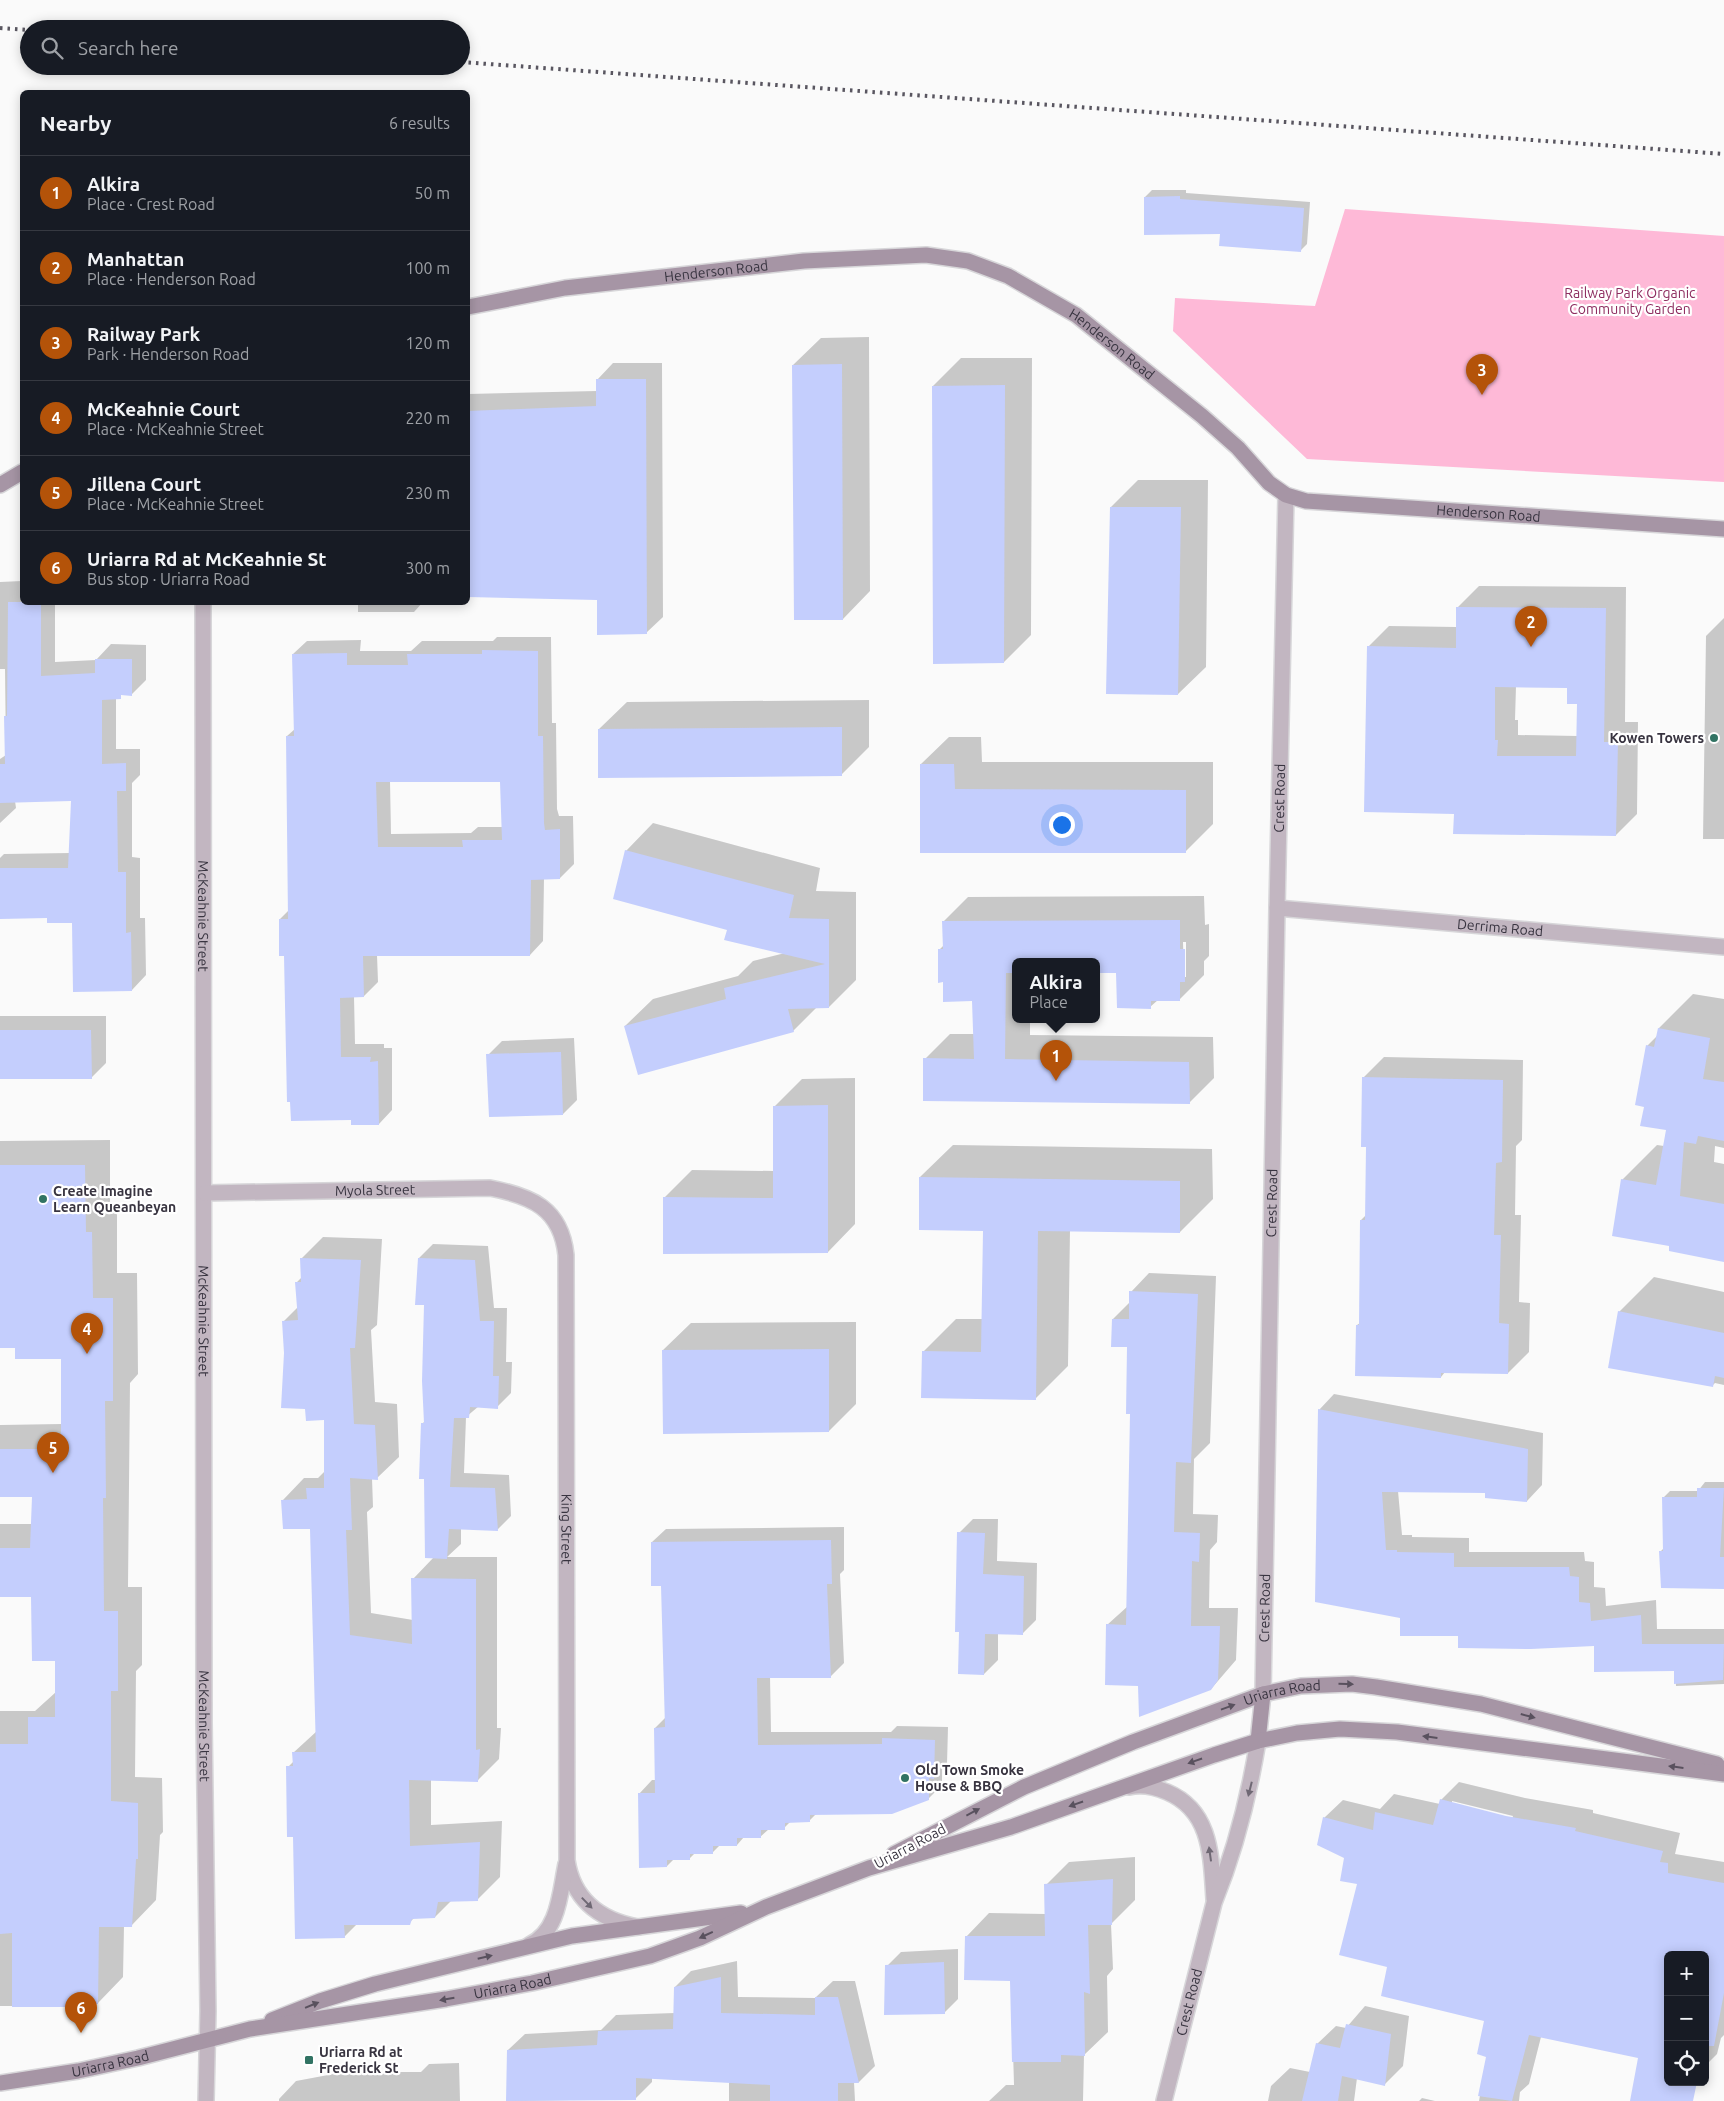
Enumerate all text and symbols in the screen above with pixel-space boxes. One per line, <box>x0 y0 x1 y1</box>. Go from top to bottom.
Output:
search box <box>20 20 470 75</box>
icon: search <box>38 34 66 62</box>
text: Search here <box>78 37 178 59</box>
text: Nearby <box>40 111 111 135</box>
text: 6 results <box>389 114 450 132</box>
text: Alkira <box>87 173 140 195</box>
text: 1 <box>51 184 61 202</box>
text: 50 m <box>414 184 450 202</box>
text: Place · Crest Road <box>87 195 215 213</box>
text: Manhattan <box>87 248 184 270</box>
street label: Henderson Road <box>663 257 769 285</box>
text: 2 <box>51 259 61 277</box>
text: 100 m <box>405 259 450 277</box>
text: Place · Henderson Road <box>87 270 256 288</box>
park label: Railway Park Organic Community Garden <box>1564 285 1696 317</box>
street label: Henderson Road <box>1067 305 1158 383</box>
text: Railway Park <box>87 323 200 345</box>
text: 3 <box>51 334 61 352</box>
text: 120 m <box>405 334 450 352</box>
text: Park · Henderson Road <box>87 345 249 363</box>
pin: 3 <box>1466 354 1498 395</box>
text: McKeahnie Court <box>87 398 240 420</box>
text: 4 <box>51 409 61 427</box>
text: 220 m <box>405 409 450 427</box>
text: Place · McKeahnie Street <box>87 420 264 438</box>
text: Jillena Court <box>87 473 201 495</box>
text: 5 <box>51 484 61 502</box>
text: 230 m <box>405 484 450 502</box>
text: Place · McKeahnie Street <box>87 495 264 513</box>
street label: Henderson Road <box>1436 502 1541 525</box>
text: Uriarra Rd at McKeahnie St <box>87 548 326 570</box>
text: 6 <box>51 559 61 577</box>
text: 300 m <box>405 559 450 577</box>
text: Bus stop · Uriarra Road <box>87 570 250 588</box>
pin: 2 <box>1515 606 1547 647</box>
place label: Kowen Towers <box>1609 730 1704 746</box>
marker: Kowen Towers <box>1708 732 1720 744</box>
street label: Crest Road <box>1271 764 1288 833</box>
your location <box>1049 812 1075 838</box>
street label: McKeahnie Street <box>195 860 211 972</box>
street label: Derrima Road <box>1456 916 1544 939</box>
popup <box>1012 958 1100 1023</box>
text: Alkira <box>1029 971 1083 993</box>
text: Place <box>1029 993 1068 1011</box>
pin: 1 <box>1040 1040 1072 1081</box>
street label: Crest Road <box>1263 1169 1280 1238</box>
street label: Myola Street <box>335 1181 416 1199</box>
place label: Create Imagine Learn Queanbeyan <box>53 1183 176 1215</box>
marker: Create Imagine Learn Queanbeyan <box>37 1193 49 1205</box>
street label: McKeahnie Street <box>196 1265 212 1377</box>
pin: 4 <box>71 1313 103 1354</box>
pin: 5 <box>37 1432 69 1473</box>
street label: King Street <box>558 1494 575 1565</box>
street label: Crest Road <box>1256 1574 1273 1643</box>
street label: McKeahnie Street <box>196 1670 213 1782</box>
street label: Uriarra Road <box>1241 1677 1321 1708</box>
one-way arrow <box>1338 1681 1354 1689</box>
one-way arrow <box>1221 1703 1236 1711</box>
one-way arrow <box>1520 1713 1535 1721</box>
one-way arrow <box>1422 1732 1438 1740</box>
one-way arrow <box>1187 1758 1202 1766</box>
place label: Old Town Smoke House & BBQ <box>915 1762 1024 1794</box>
one-way arrow <box>1667 1763 1683 1771</box>
marker: Old Town Smoke House & BBQ <box>899 1772 911 1784</box>
one-way arrow <box>1246 1781 1254 1796</box>
one-way arrow <box>1068 1800 1083 1808</box>
one-way arrow <box>966 1808 981 1816</box>
street label: Uriarra Road <box>871 1820 949 1872</box>
one-way arrow <box>1206 1846 1214 1862</box>
one-way arrow <box>580 1897 592 1909</box>
one-way arrow <box>699 1932 713 1940</box>
map controls <box>1664 1951 1709 2086</box>
button: + <box>1664 1951 1709 1996</box>
one-way arrow <box>477 1953 492 1961</box>
street label: Crest Road <box>1173 1967 1205 2037</box>
street label: Uriarra Road <box>472 1971 553 2002</box>
pin: 6 <box>65 1992 97 2033</box>
one-way arrow <box>439 1995 455 2003</box>
button: − <box>1664 1996 1709 2041</box>
one-way arrow <box>305 2001 320 2009</box>
button: locate <box>1664 2041 1709 2086</box>
place label: Uriarra Rd at Frederick St <box>319 2044 403 2076</box>
street label: Uriarra Road <box>71 2047 151 2080</box>
marker: Uriarra Rd at Frederick St <box>303 2054 315 2066</box>

